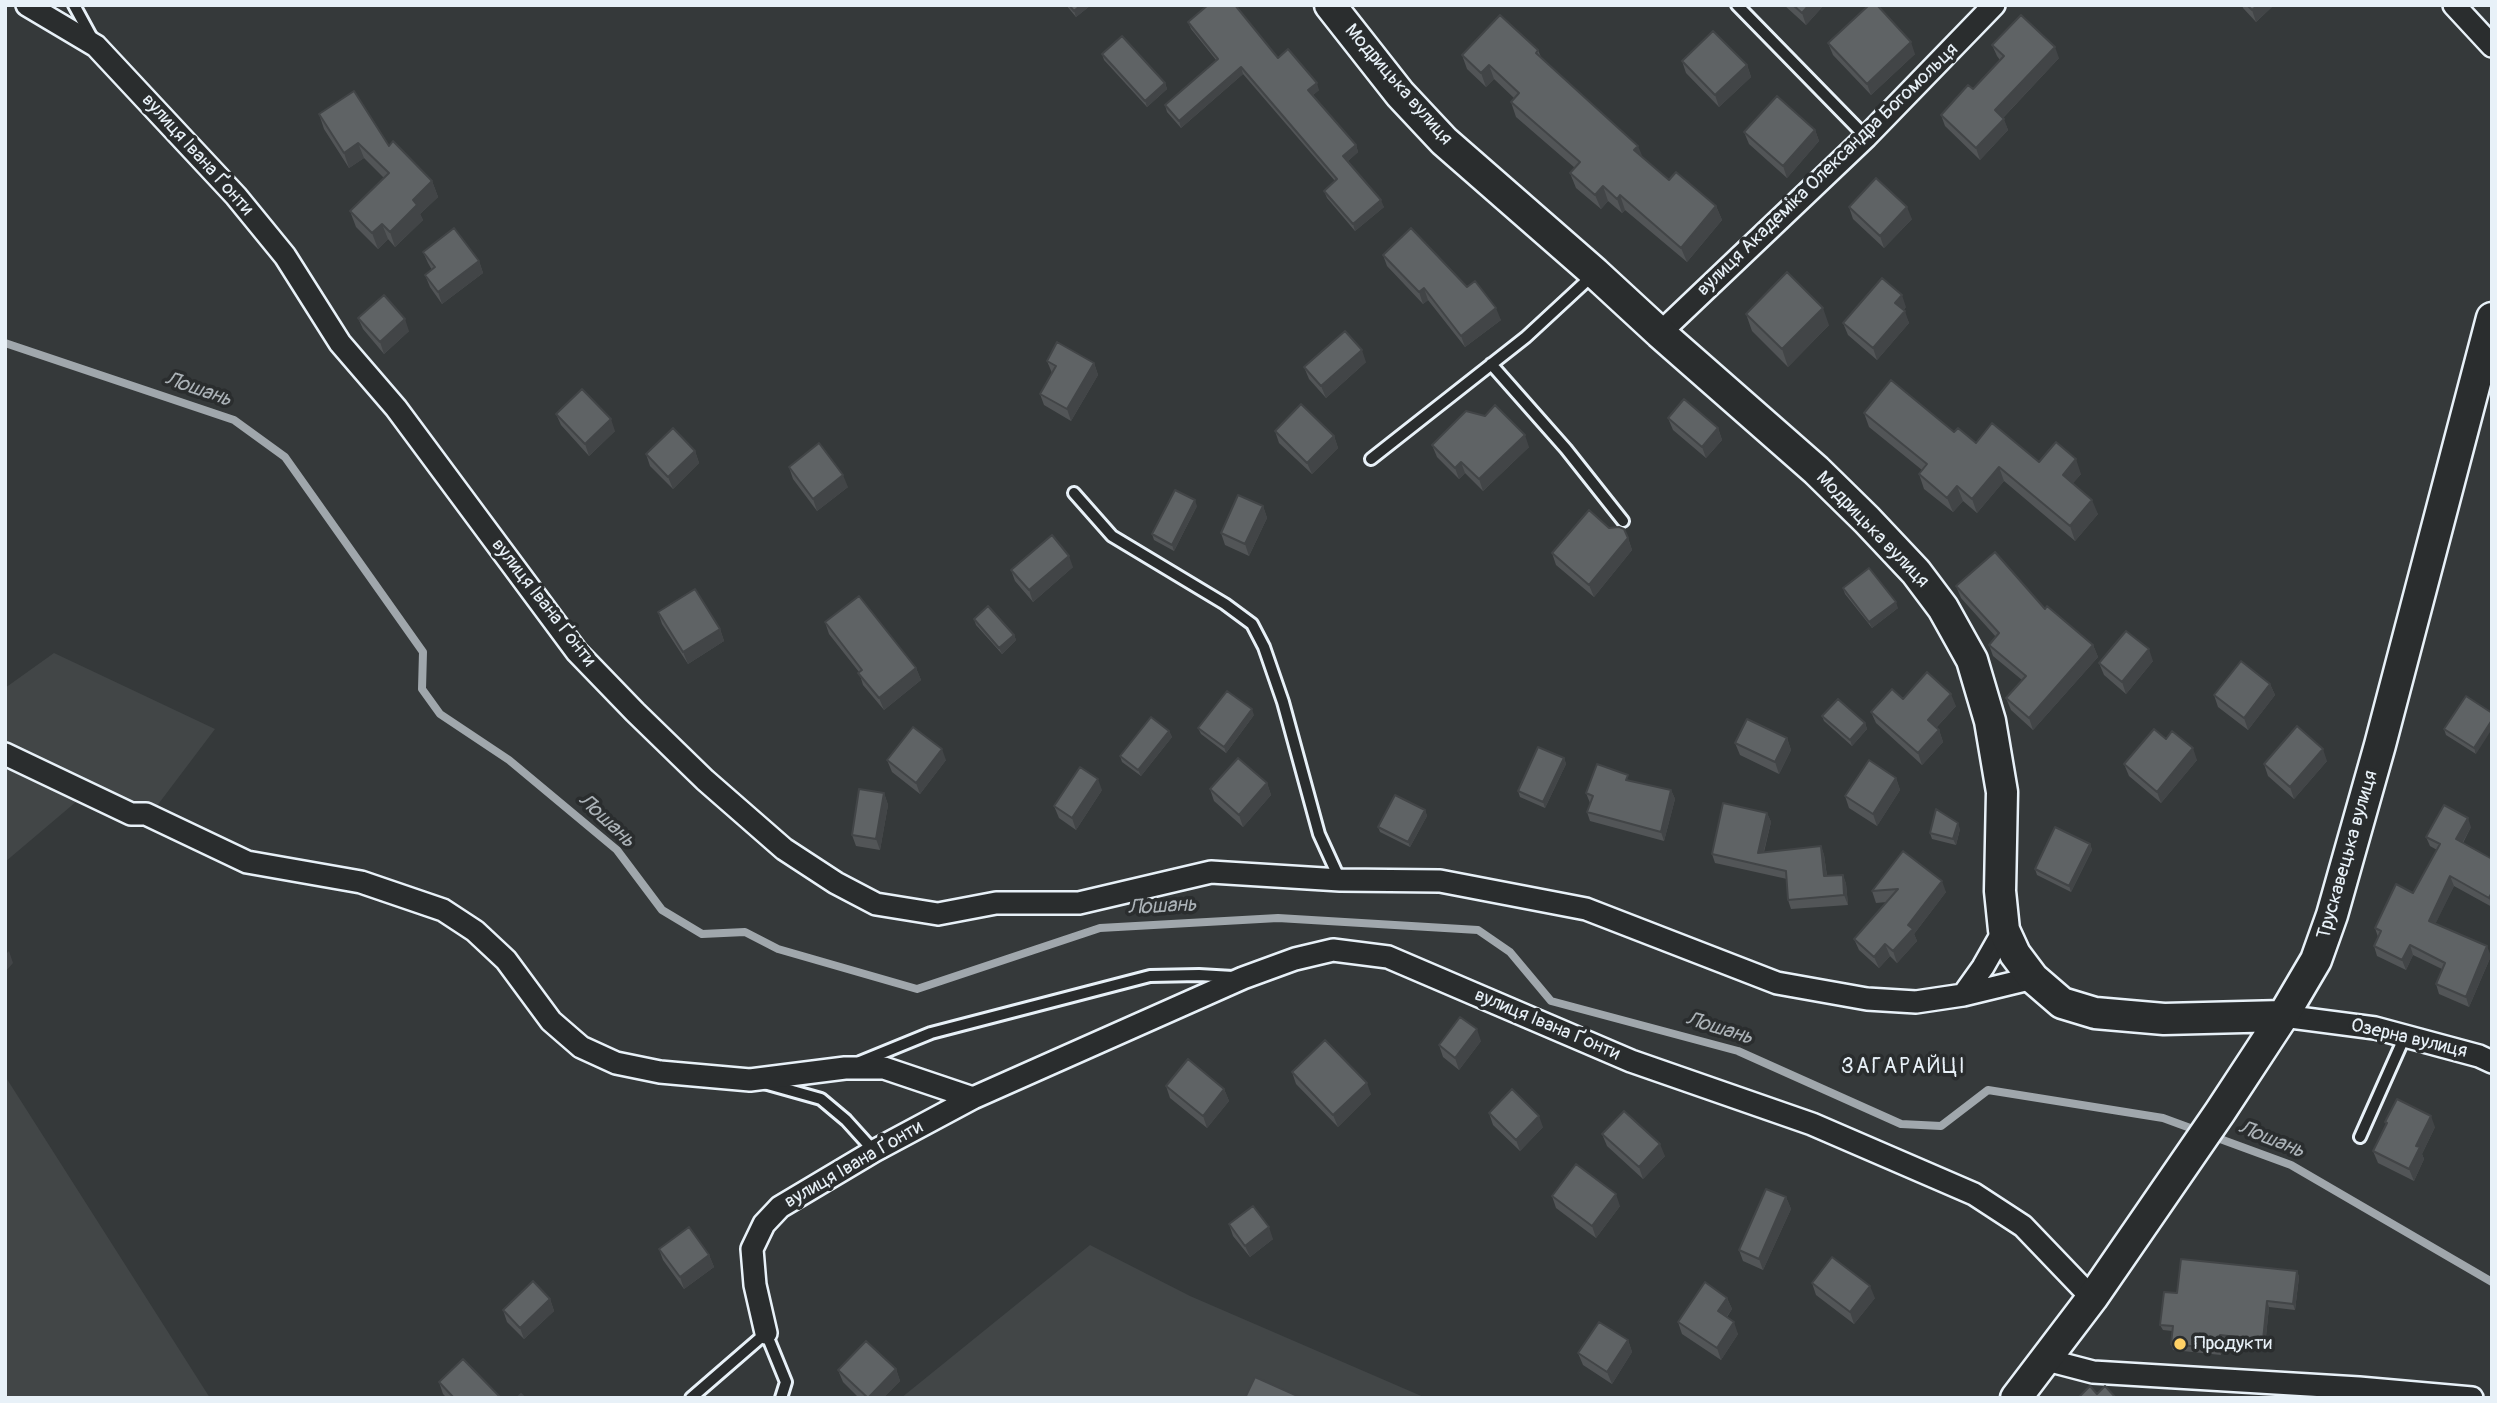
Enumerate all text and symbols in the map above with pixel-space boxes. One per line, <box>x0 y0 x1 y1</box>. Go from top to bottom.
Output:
street label: Модрицька вулиця <box>1339 20 1457 150</box>
street label: вулиця Академіка Олександра Богомольця <box>1693 39 1963 301</box>
street label: вулиця Івана Ґонти <box>136 89 258 221</box>
water label: Лошань <box>161 367 235 413</box>
street label: Модрицька вулиця <box>1811 467 1933 593</box>
street label: вулиця Івана Ґонти <box>486 535 600 671</box>
street label: Трускавецька вулиця <box>2313 768 2383 942</box>
water label: Лошань <box>572 788 640 854</box>
water label: Лошань <box>1127 893 1197 921</box>
street label: вулиця Івана Ґонти <box>1471 984 1623 1066</box>
water label: Лошань <box>1682 1007 1756 1051</box>
street label: Озерна вулиця <box>2349 1015 2469 1063</box>
district label: ЗАГАРАЙЦІ <box>1842 1055 1966 1081</box>
water label: Лошань <box>2234 1115 2308 1165</box>
street label: вулиця Івана Ґонти <box>781 1116 927 1214</box>
place label: Продукти <box>2194 1333 2272 1355</box>
marker: Продукти <box>2172 1336 2188 1352</box>

